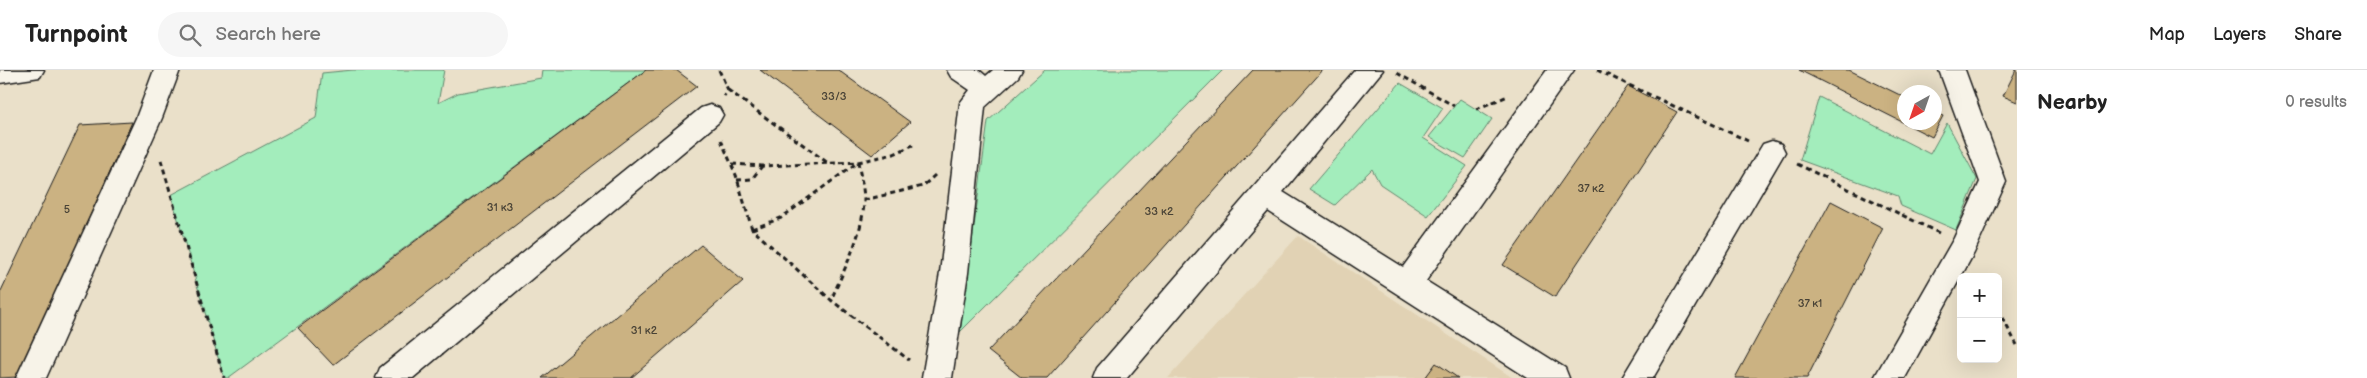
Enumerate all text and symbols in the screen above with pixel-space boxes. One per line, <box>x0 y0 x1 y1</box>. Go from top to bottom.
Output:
search box <box>158 12 508 57</box>
text: Turnpoint <box>25 20 128 49</box>
icon: search <box>176 21 204 49</box>
text: Search here <box>216 23 321 46</box>
text: Map <box>2149 24 2185 45</box>
text: Layers <box>2213 24 2266 45</box>
text: Share <box>2294 24 2342 45</box>
north arrow <box>1897 85 1942 130</box>
house number: 33/3 <box>821 90 847 103</box>
text: Nearby <box>2037 90 2107 115</box>
text: 0 results <box>2285 93 2347 112</box>
house number: 37 к2 <box>1578 182 1605 195</box>
house number: 31 к3 <box>487 201 514 214</box>
house number: 5 <box>64 203 70 216</box>
house number: 33 к2 <box>1145 205 1174 218</box>
map controls <box>1957 273 2002 363</box>
button: + <box>1957 273 2002 318</box>
house number: 37 к1 <box>1798 297 1822 310</box>
button: − <box>1957 318 2002 363</box>
house number: 31 к2 <box>631 324 658 337</box>

